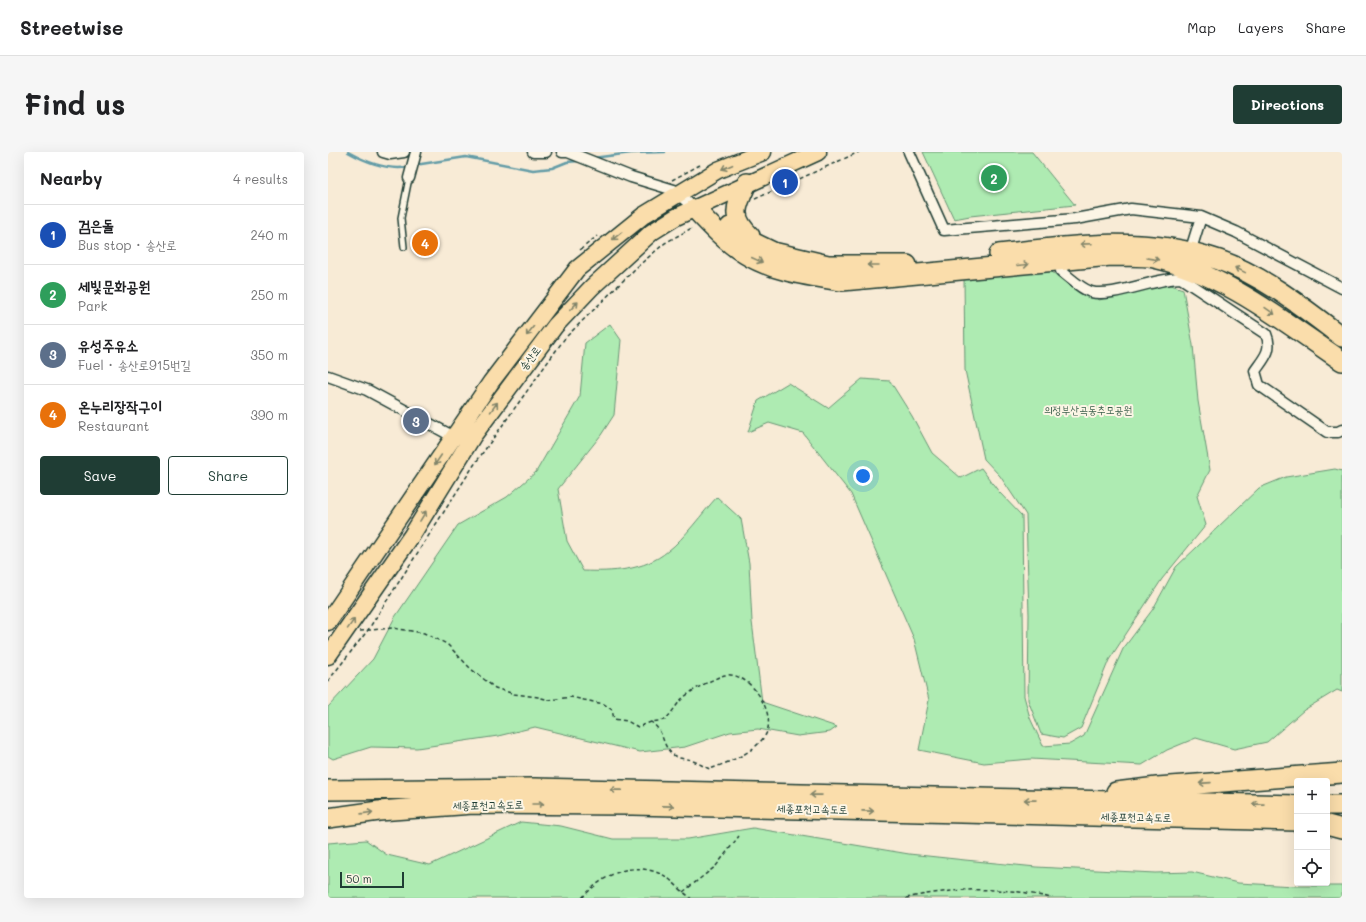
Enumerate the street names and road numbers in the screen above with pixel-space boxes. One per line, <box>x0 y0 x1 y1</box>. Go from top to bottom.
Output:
street label: 송산로 <box>516 342 544 373</box>
street label: 세종포천고속도로 <box>452 796 524 813</box>
street label: 세종포천고속도로 <box>776 800 848 817</box>
street label: 세종포천고속도로 <box>1100 808 1172 825</box>

